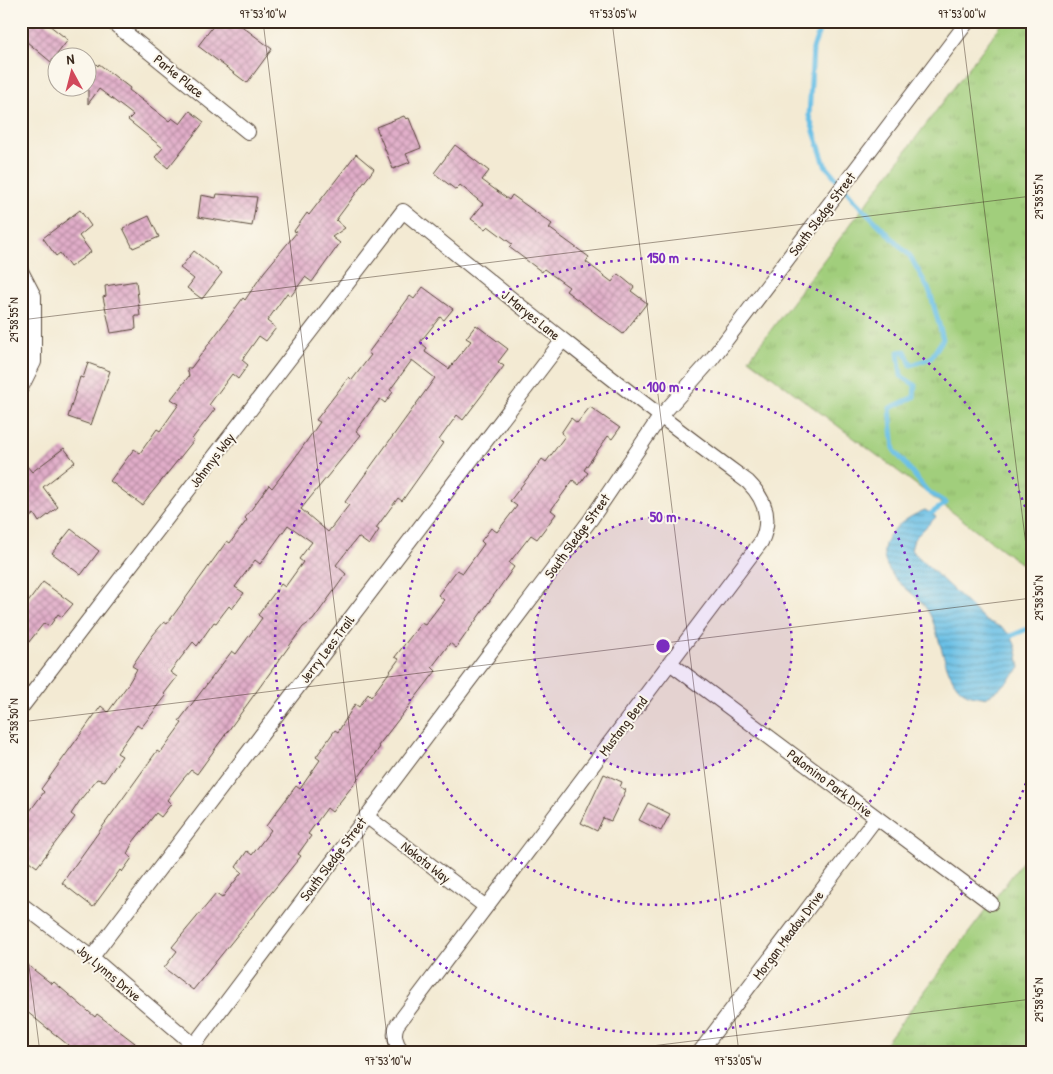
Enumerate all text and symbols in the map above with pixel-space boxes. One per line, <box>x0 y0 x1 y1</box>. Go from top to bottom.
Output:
text: 97°53'10"W <box>240 5 287 22</box>
text: 97°53'05"W <box>589 5 637 22</box>
text: 97°53'00"W <box>938 5 986 22</box>
north arrow <box>48 48 98 98</box>
text: N <box>65 49 76 68</box>
street label: Parke Place <box>150 50 209 102</box>
street label: South Sledge Street <box>784 168 860 260</box>
text: 29°58'55"N <box>1030 174 1047 220</box>
text: 150 m <box>647 247 679 268</box>
street label: J Maryes Lane <box>497 285 565 345</box>
text: 29°58'55"N <box>5 297 22 343</box>
text: 100 m <box>647 376 679 397</box>
street label: Johnnys Way <box>185 428 239 492</box>
street label: South Sledge Street <box>539 489 615 582</box>
text: 50 m <box>650 506 676 527</box>
text: 29°58'50"N <box>1030 575 1047 621</box>
street label: Jerry Lees Trail <box>295 611 359 687</box>
centre of rings <box>654 637 672 655</box>
street label: Mustang Bend <box>594 692 652 760</box>
text: 29°58'50"N <box>5 698 22 744</box>
street label: Palomino Park Drive <box>784 744 877 821</box>
street label: South Sledge Street <box>295 813 371 905</box>
street label: Nokota Way <box>397 836 455 888</box>
street label: Morgan Meadow Drive <box>748 886 828 984</box>
street label: Joy Lynns Drive <box>72 940 146 1006</box>
text: 29°58'45"N <box>1030 978 1047 1022</box>
text: 97°53'10"W <box>365 1052 412 1069</box>
text: 97°53'05"W <box>714 1052 762 1069</box>

